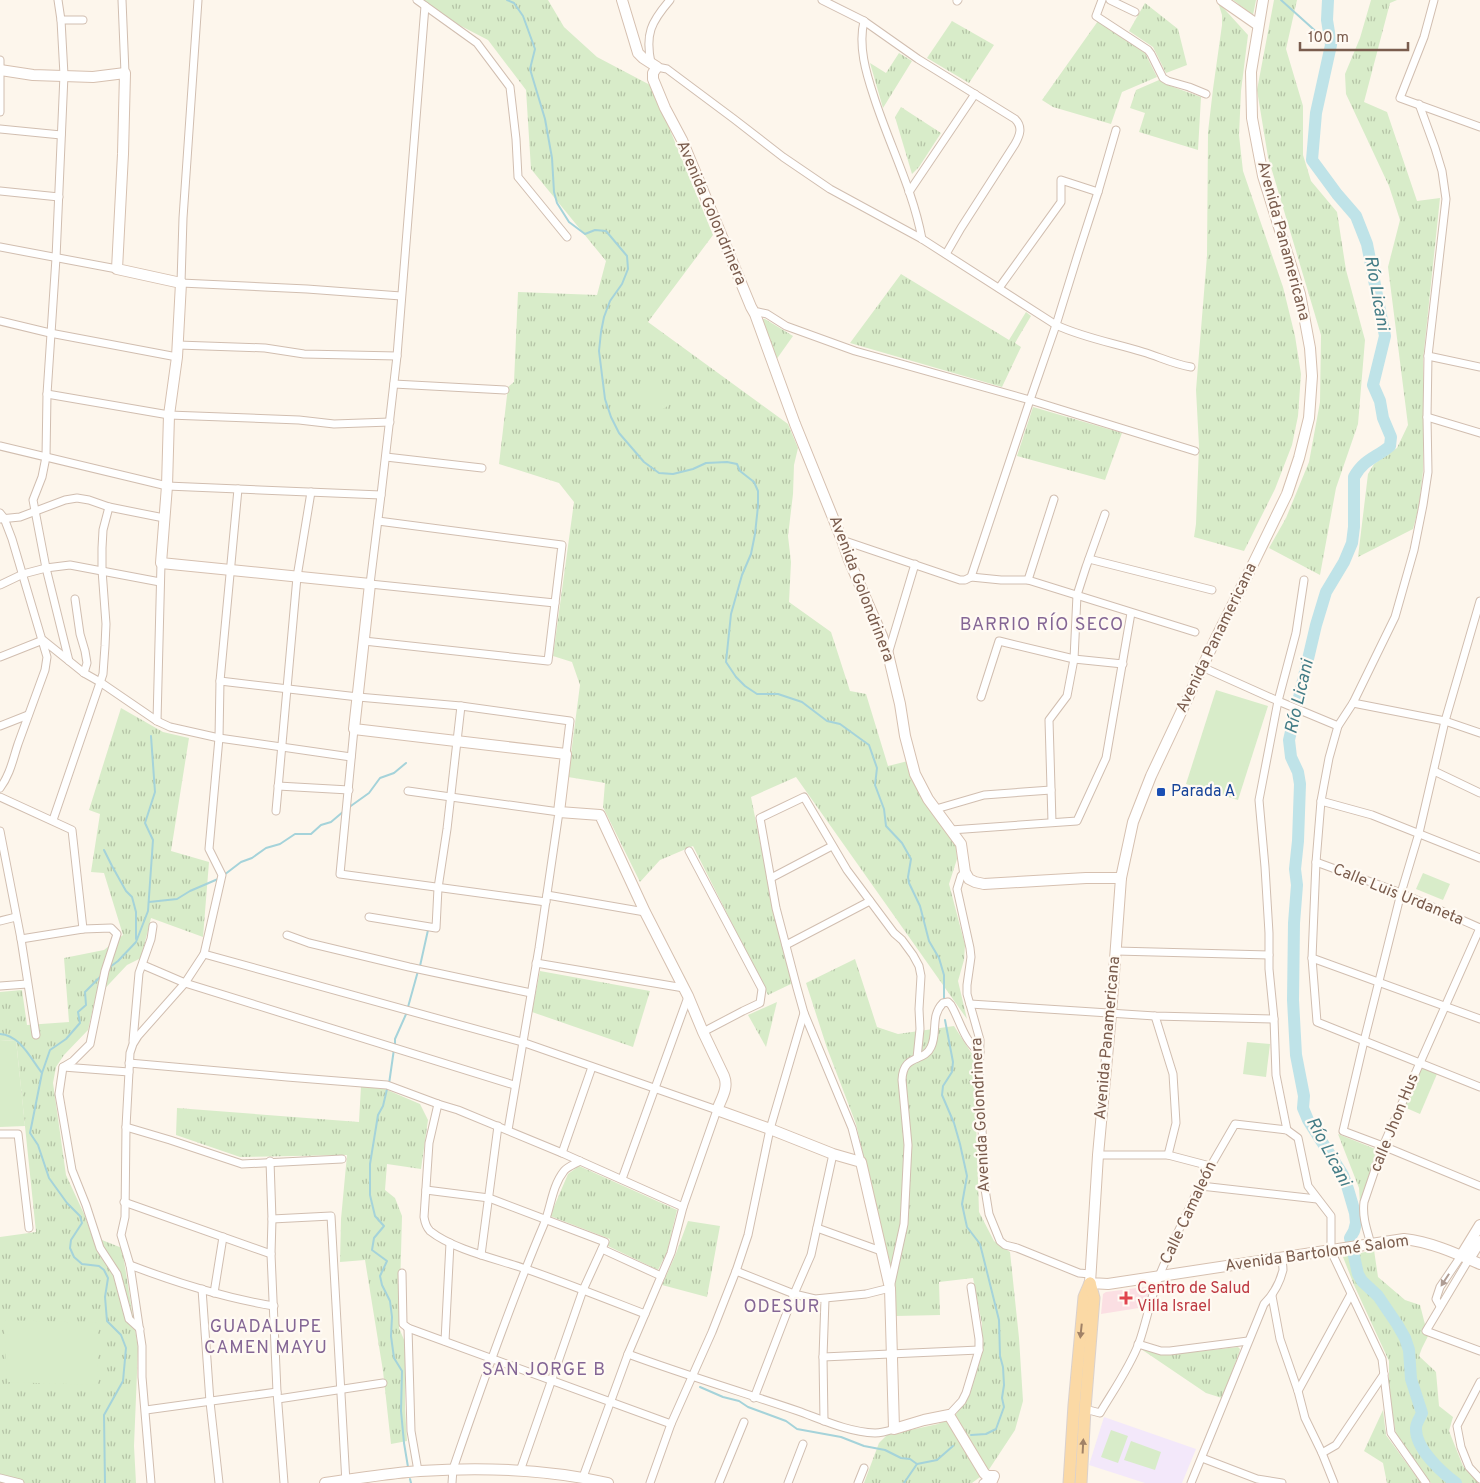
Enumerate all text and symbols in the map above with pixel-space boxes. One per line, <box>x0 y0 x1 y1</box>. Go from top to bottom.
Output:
scale bar <box>1300 20 1408 52</box>
text: 100 m <box>1308 29 1349 48</box>
street label: Avenida Golondrinera <box>672 138 750 288</box>
street label: Avenida Panamericana <box>1252 159 1314 323</box>
water label: Río Licani <box>1358 254 1394 334</box>
street label: Avenida Golondrinera <box>824 513 898 665</box>
street label: Avenida Panamericana <box>1172 560 1262 716</box>
district label: BARRIO RÍO SECO <box>960 612 1124 637</box>
water label: Río Licani <box>1280 656 1320 736</box>
place label: Parada A <box>1171 782 1235 802</box>
marker: Parada A <box>1155 786 1167 798</box>
street label: Calle Luis Urdaneta <box>1330 860 1466 930</box>
street label: Avenida Panamericana <box>1091 955 1125 1121</box>
street label: Avenida Golondrinera <box>967 1037 995 1193</box>
street label: calle Jhon Hus <box>1366 1071 1424 1175</box>
water label: Río Licani <box>1300 1113 1357 1192</box>
street label: Calle Camaleón <box>1156 1158 1222 1268</box>
street label: Avenida Bartolomé Salom <box>1224 1231 1410 1277</box>
one-way arrow <box>1440 1273 1450 1287</box>
place label: Centro de Salud Villa Israel <box>1137 1279 1250 1317</box>
marker: Centro de Salud Villa Israel <box>1119 1291 1133 1305</box>
district label: ODESUR <box>743 1296 821 1319</box>
district label: GUADALUPE CAMEN MAYU <box>204 1316 328 1360</box>
one-way arrow <box>1077 1323 1085 1339</box>
district label: SAN JORGE B <box>482 1359 606 1382</box>
one-way arrow <box>1079 1438 1087 1454</box>

